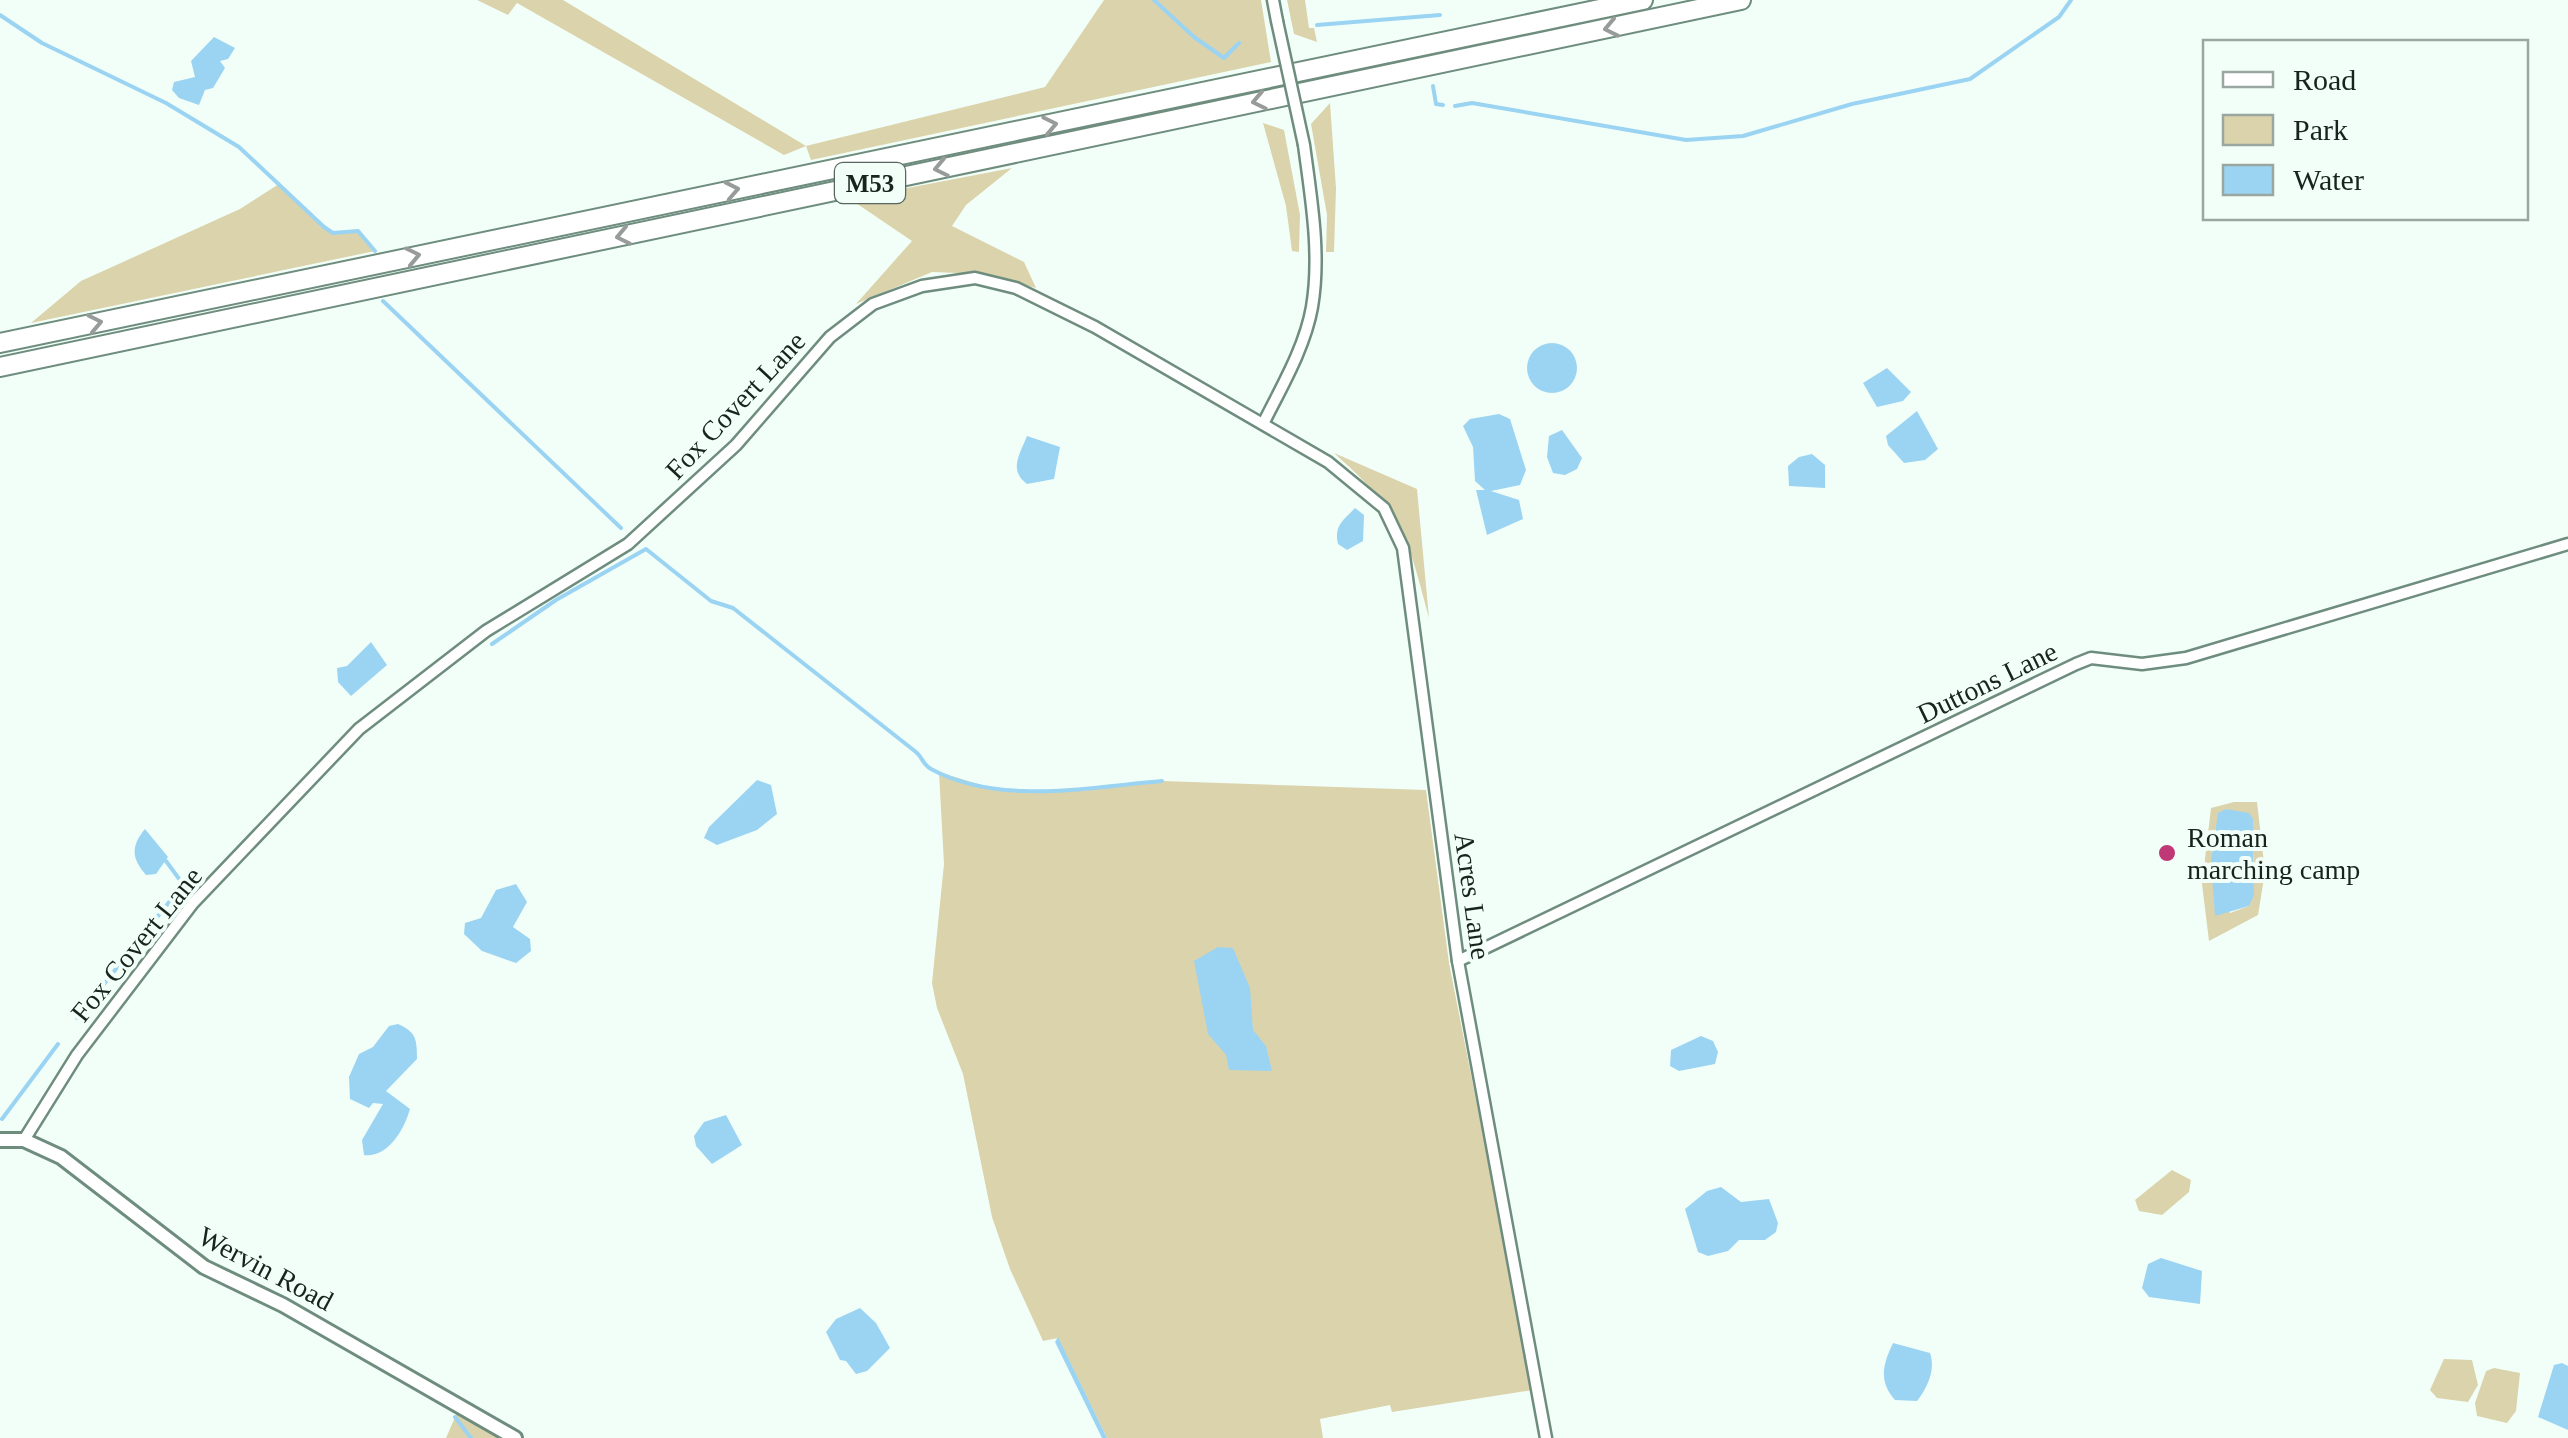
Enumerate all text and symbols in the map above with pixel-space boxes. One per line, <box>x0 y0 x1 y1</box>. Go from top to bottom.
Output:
one-way arrow <box>1603 16 1620 37</box>
legend <box>2203 40 2528 220</box>
text: Road <box>2293 63 2356 96</box>
one-way arrow <box>1251 89 1268 110</box>
text: Park <box>2293 113 2348 146</box>
one-way arrow <box>1041 115 1058 136</box>
one-way arrow <box>933 157 950 178</box>
road number: M53 <box>835 163 905 203</box>
text: Water <box>2293 163 2364 196</box>
one-way arrow <box>723 181 740 202</box>
one-way arrow <box>615 225 632 246</box>
one-way arrow <box>405 246 422 267</box>
one-way arrow <box>87 313 104 334</box>
street label: Fox Covert Lane <box>659 325 811 485</box>
street label: Duttons Lane <box>1912 635 2062 730</box>
place label: Roman marching camp <box>2187 822 2360 885</box>
street label: Acres Lane <box>1448 830 1497 962</box>
marker: Roman marching camp <box>2156 842 2178 864</box>
street label: Fox Covert Lane <box>65 861 208 1028</box>
street label: Wervin Road <box>193 1220 338 1317</box>

